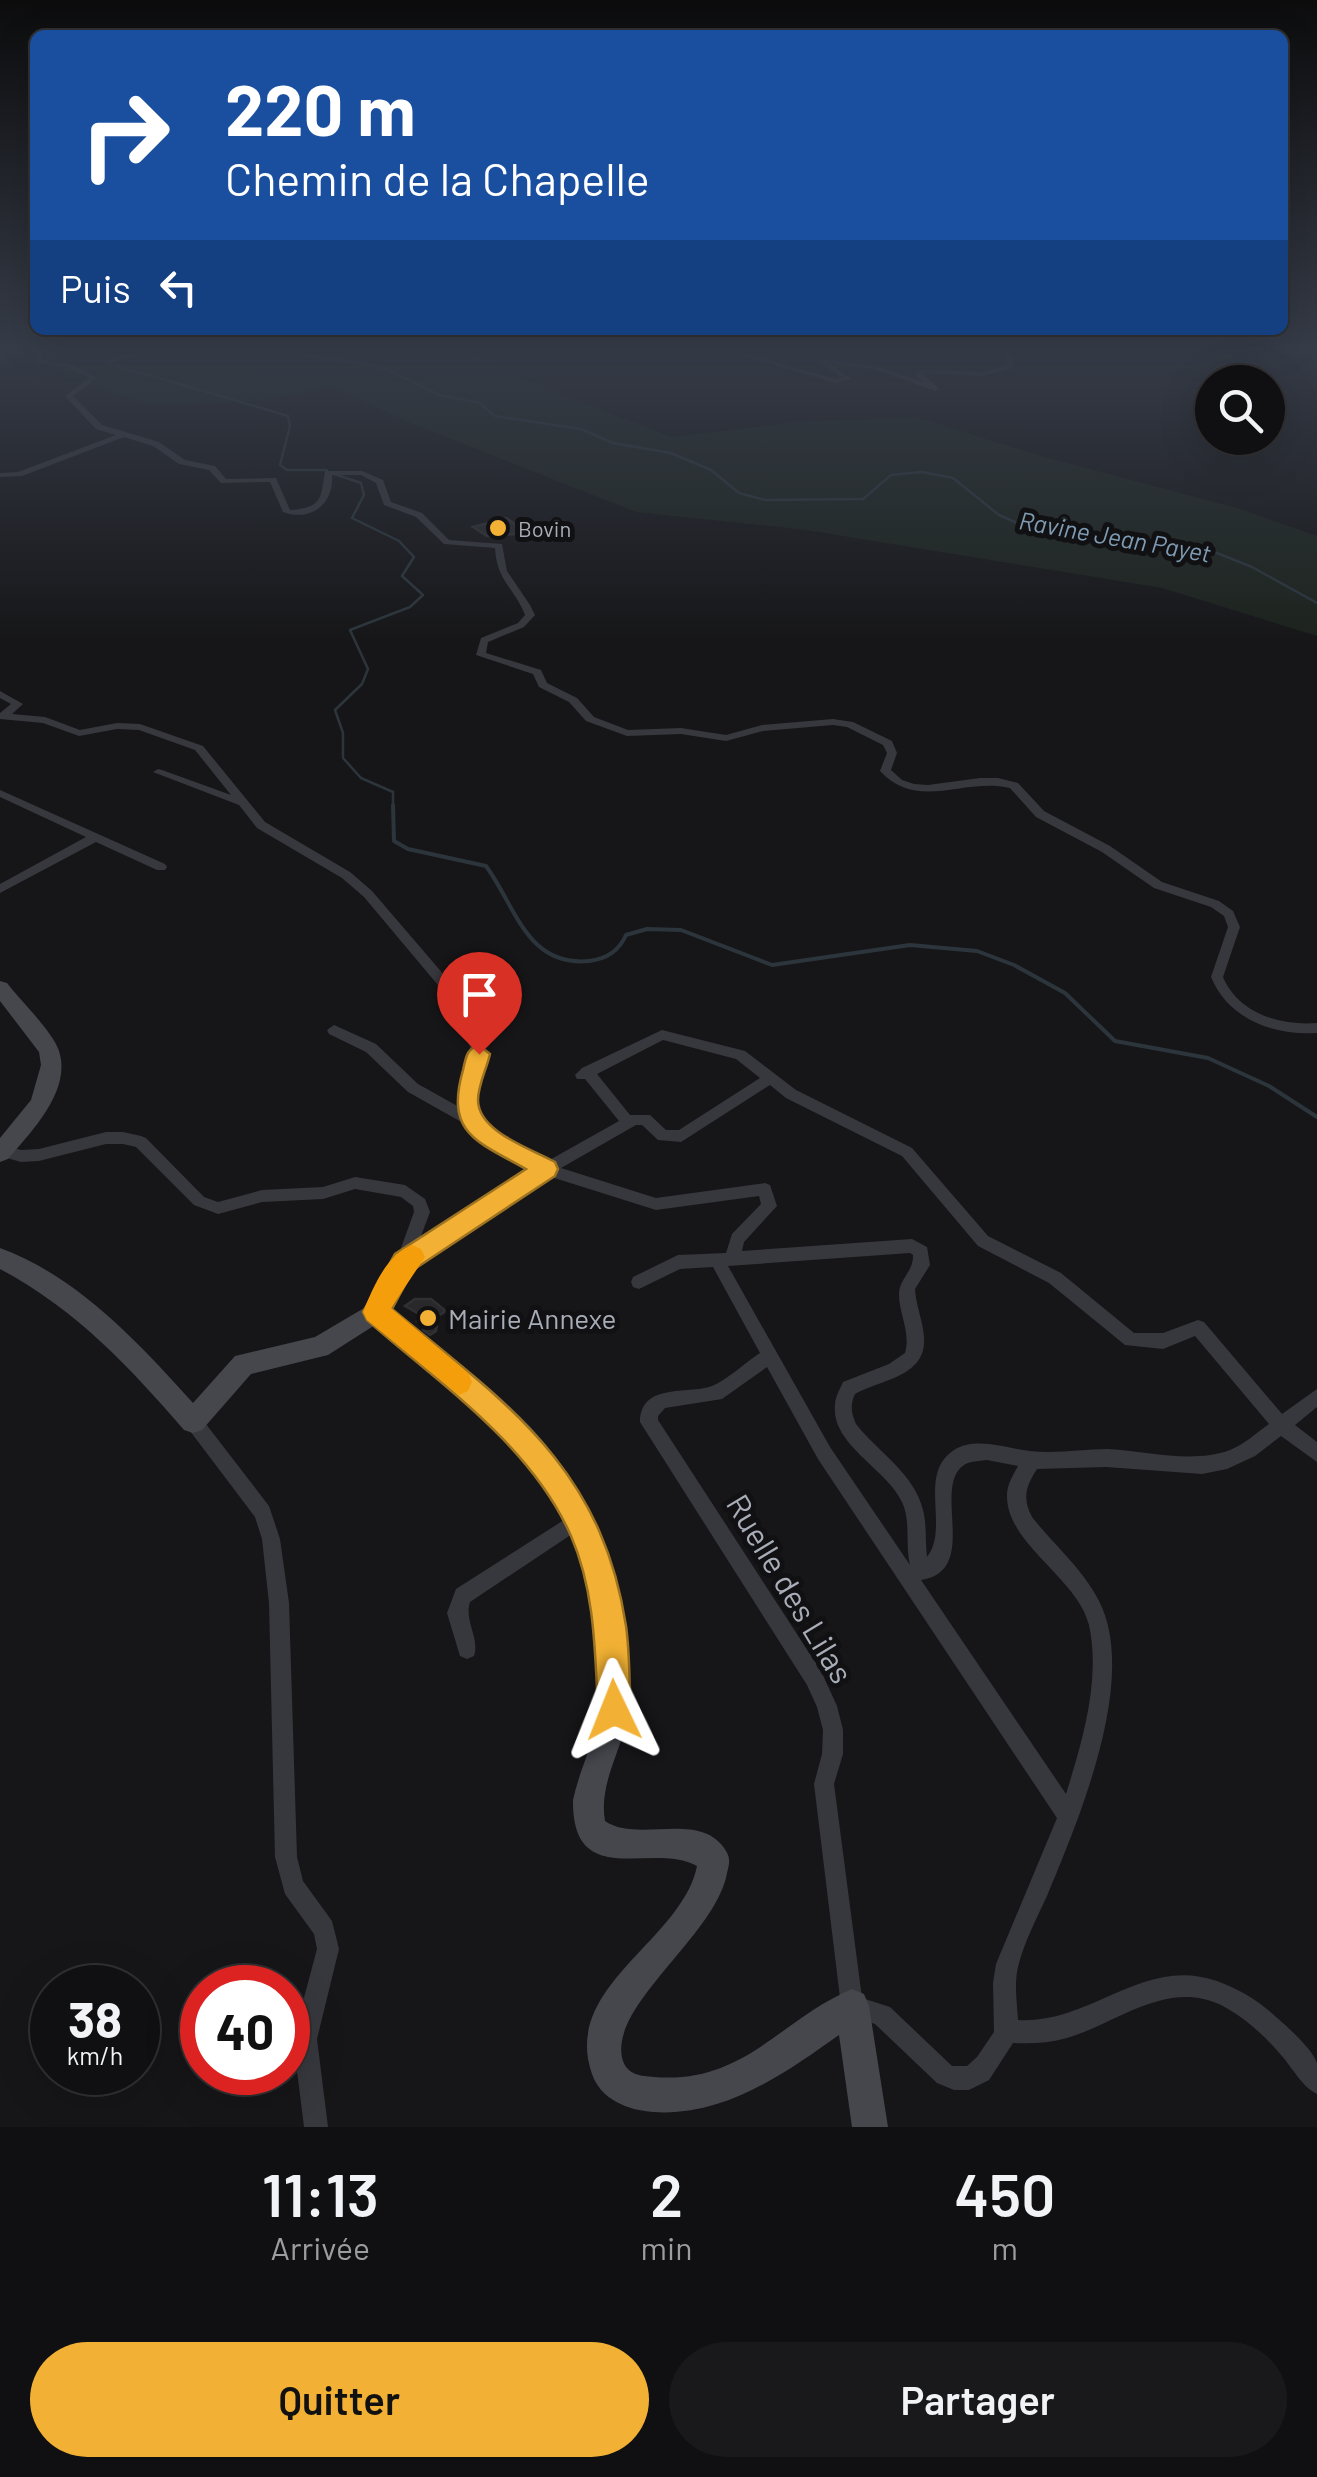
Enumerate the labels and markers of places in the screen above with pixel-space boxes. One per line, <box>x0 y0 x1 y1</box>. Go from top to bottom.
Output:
place label: Bovin <box>518 515 571 541</box>
marker: Bovin <box>487 517 509 539</box>
pin <box>437 952 522 1055</box>
place label: Mairie Annexe <box>448 1301 617 1335</box>
marker: Mairie Annexe <box>417 1307 439 1329</box>

